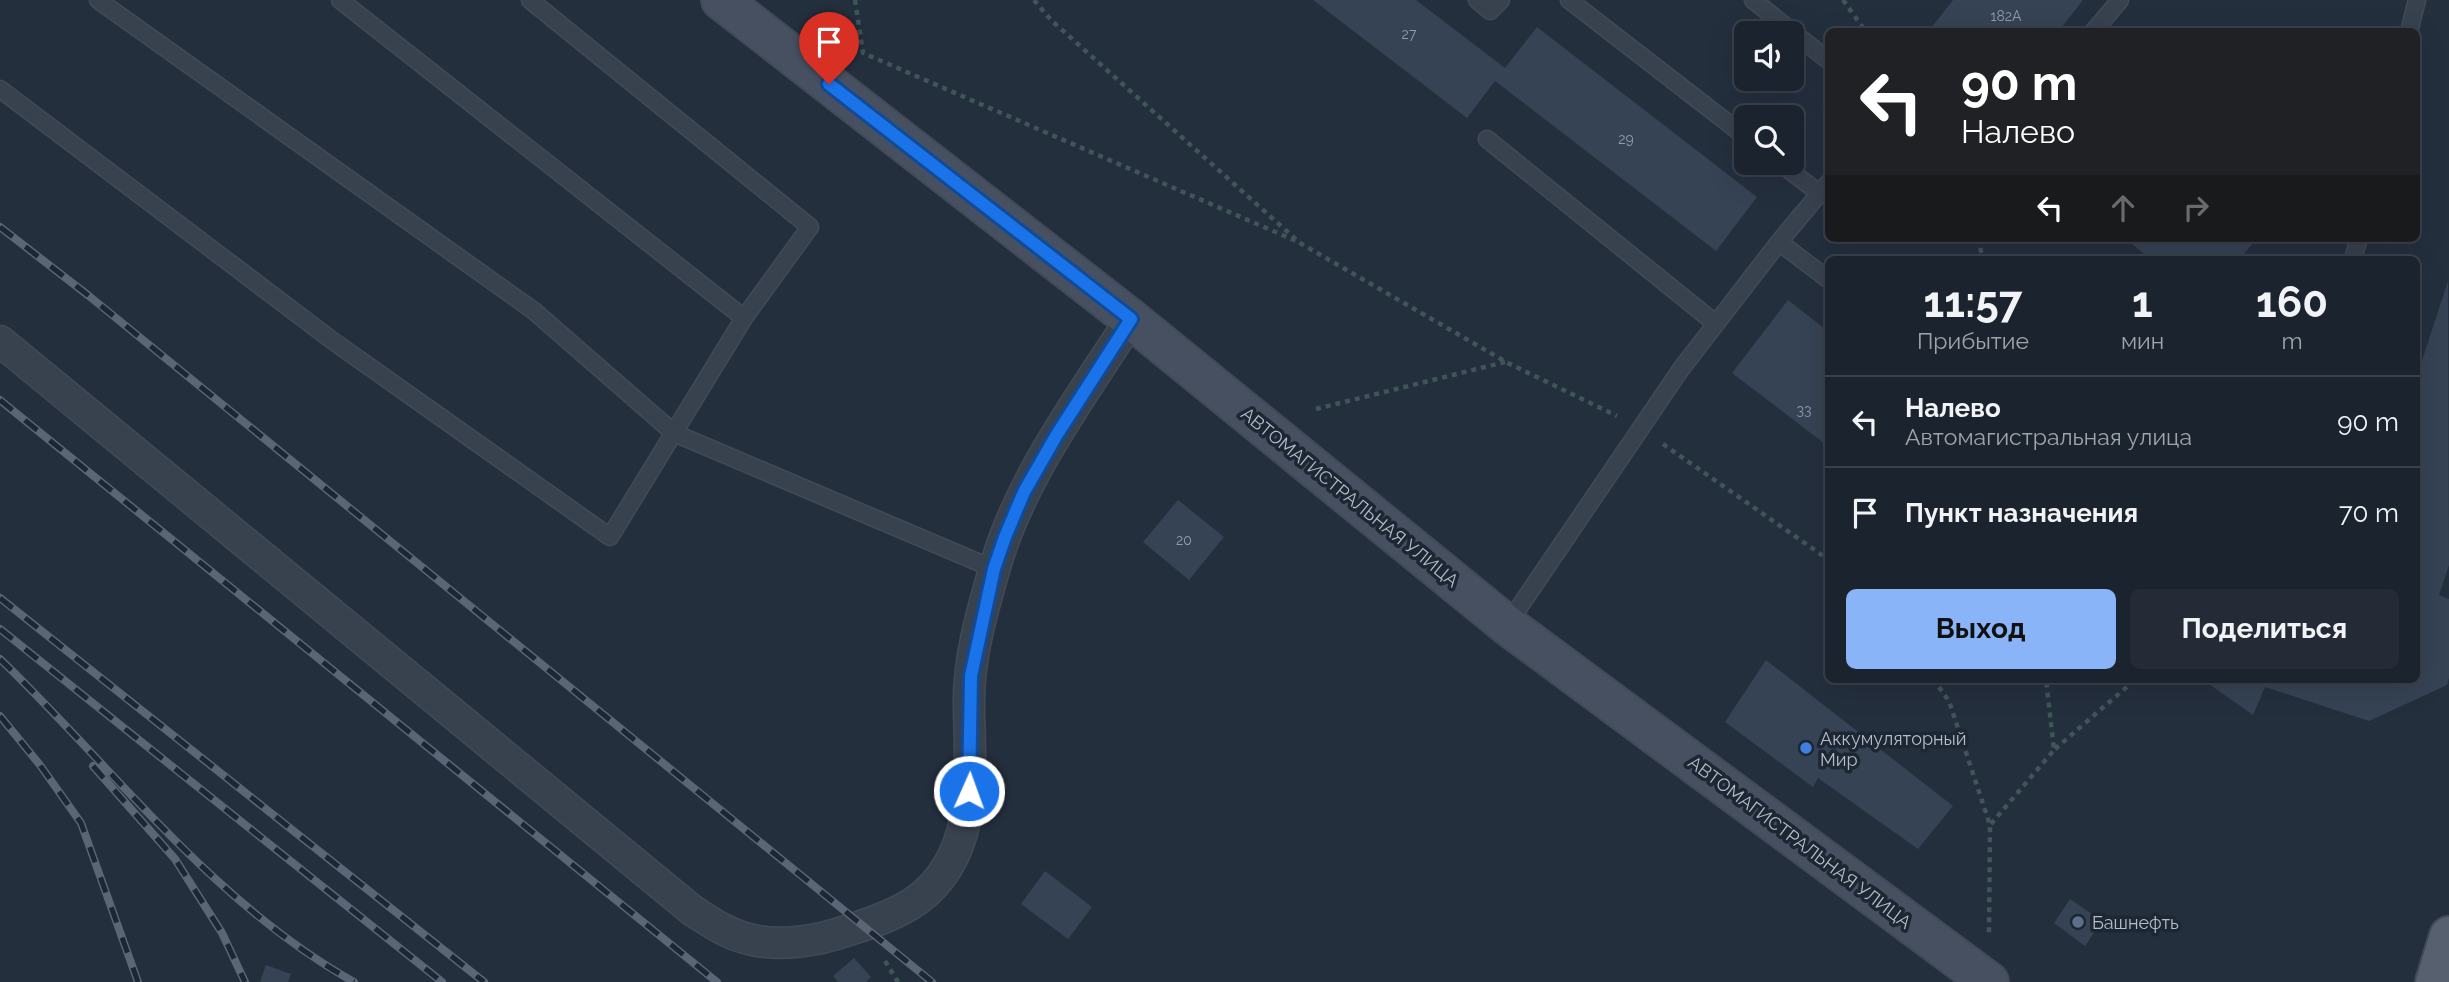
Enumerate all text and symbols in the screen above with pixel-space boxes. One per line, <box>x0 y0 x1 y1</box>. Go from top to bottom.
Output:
house number: 182А <box>1990 8 2022 24</box>
pin <box>799 12.0 859 84</box>
map controls <box>1734 21 1804 175</box>
button: sound <box>1734 21 1804 91</box>
icon: arrive <box>810 23 848 61</box>
house number: 27 <box>1402 26 1417 42</box>
text: 90 m <box>1961 54 2077 111</box>
icon: left <box>1846 56 1937 147</box>
button: search <box>1734 105 1804 175</box>
text: Налево <box>1961 113 2075 150</box>
house number: 29 <box>1618 131 1634 147</box>
icon: left <box>2031 189 2069 227</box>
icon: ahead <box>2104 189 2142 227</box>
icon: right <box>2177 189 2215 227</box>
text: 11:57 <box>1924 278 2022 327</box>
text: 1 <box>2132 278 2153 327</box>
text: 160 <box>2256 278 2328 327</box>
text: Прибытие <box>1917 327 2029 354</box>
text: мин <box>2121 327 2164 354</box>
text: m <box>2281 327 2303 354</box>
text: Налево <box>1905 393 2001 423</box>
house number: 33 <box>1797 402 1811 418</box>
street label: АВТОМАГИСТРАЛЬНАЯ УЛИЦА <box>1237 403 1463 591</box>
icon: left <box>1846 403 1884 441</box>
text: 90 m <box>2337 407 2399 437</box>
text: Автомагистральная улица <box>1905 423 2192 450</box>
icon: arrive <box>1846 494 1884 532</box>
text: Пункт назначения <box>1905 498 2138 528</box>
text: 70 m <box>2339 498 2399 528</box>
house number: 20 <box>1176 532 1192 548</box>
button: Выход <box>1846 589 2116 669</box>
button: Поделиться <box>2130 589 2399 669</box>
place label: Аккумуляторный Мир <box>1820 728 1966 770</box>
marker: Аккумуляторный Мир <box>1798 740 1814 756</box>
street label: АВТОМАГИСТРАЛЬНАЯ УЛИЦА <box>1684 751 1916 933</box>
position arrow <box>932 754 1006 828</box>
place label: Башнефть <box>2092 912 2179 933</box>
marker: Башнефть <box>2070 914 2086 930</box>

